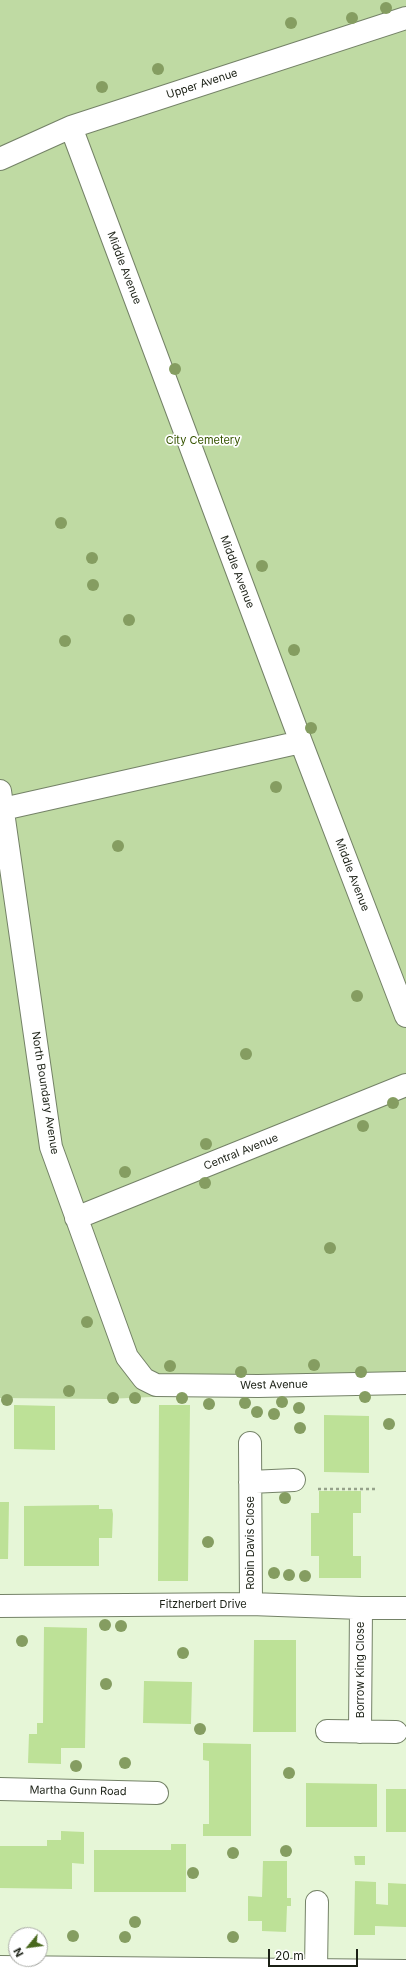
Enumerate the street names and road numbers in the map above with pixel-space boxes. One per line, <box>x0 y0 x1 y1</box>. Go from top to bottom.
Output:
street label: Upper Avenue <box>165 66 239 102</box>
street label: Middle Avenue <box>104 230 144 306</box>
street label: Middle Avenue <box>217 534 257 610</box>
street label: Middle Avenue <box>332 837 372 913</box>
street label: North Boundary Avenue <box>29 1031 61 1155</box>
street label: Central Avenue <box>202 1131 280 1173</box>
street label: West Avenue <box>240 1378 308 1392</box>
street label: Robin Davis Close <box>244 1496 258 1590</box>
street label: Fitzherbert Drive <box>159 1598 247 1612</box>
street label: Borrow King Close <box>354 1622 368 1718</box>
street label: Martha Gunn Road <box>29 1784 127 1798</box>

